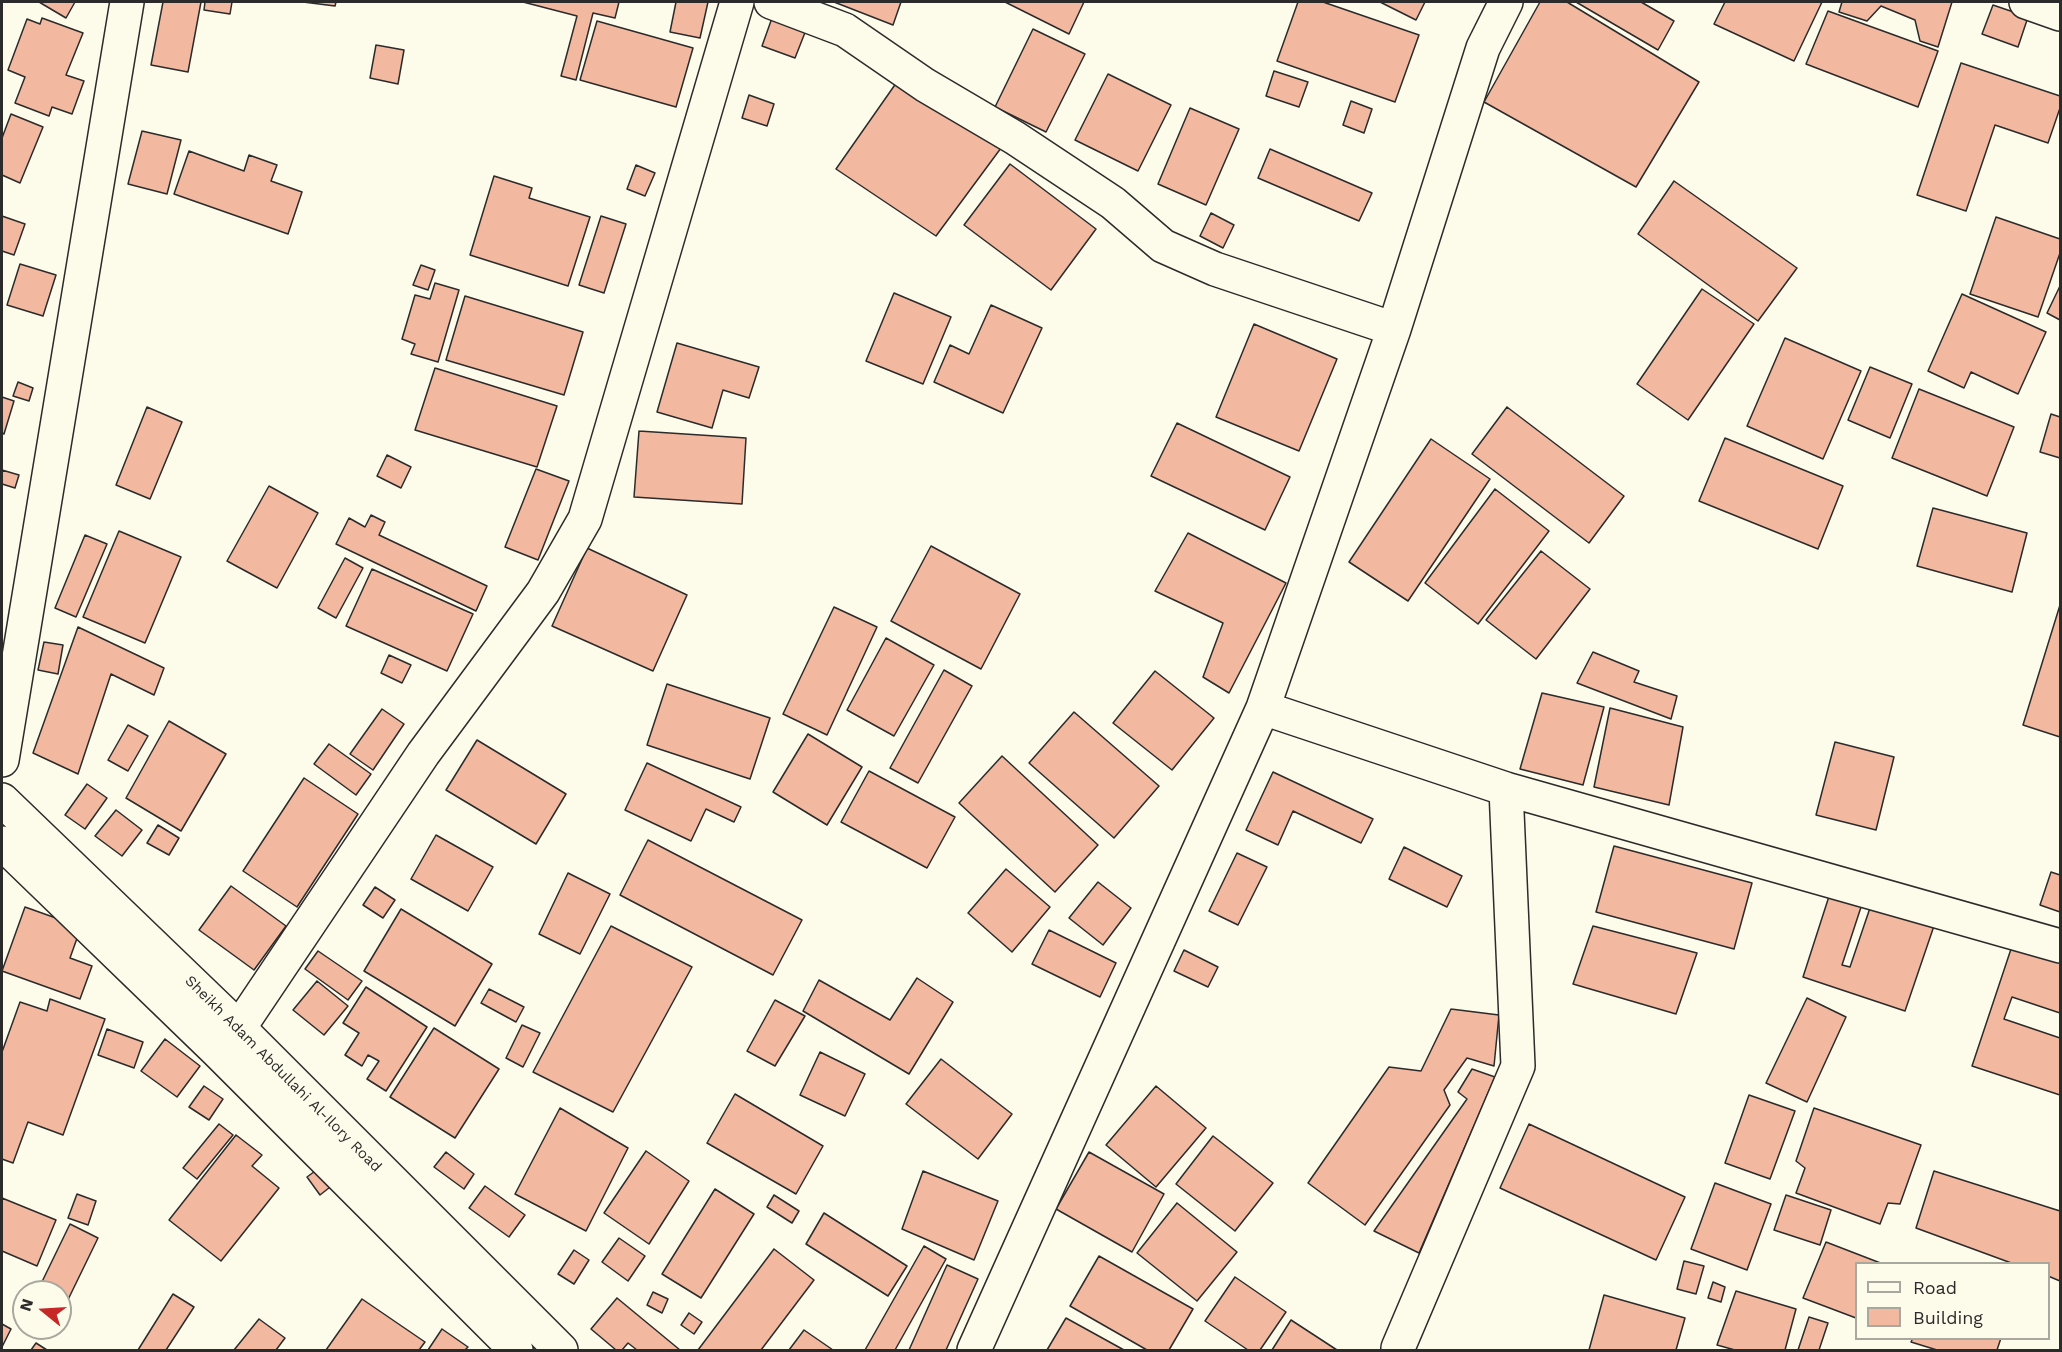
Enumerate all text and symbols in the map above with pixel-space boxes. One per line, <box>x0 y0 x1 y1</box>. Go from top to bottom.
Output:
street label: Sheikh Adam Abdullahi Al-Ilory Road <box>181 972 385 1176</box>
legend <box>1855 1262 2050 1340</box>
text: Road <box>1913 1277 1957 1298</box>
north arrow <box>12 1280 72 1340</box>
text: N <box>15 1296 37 1313</box>
text: Building <box>1913 1307 1983 1328</box>

